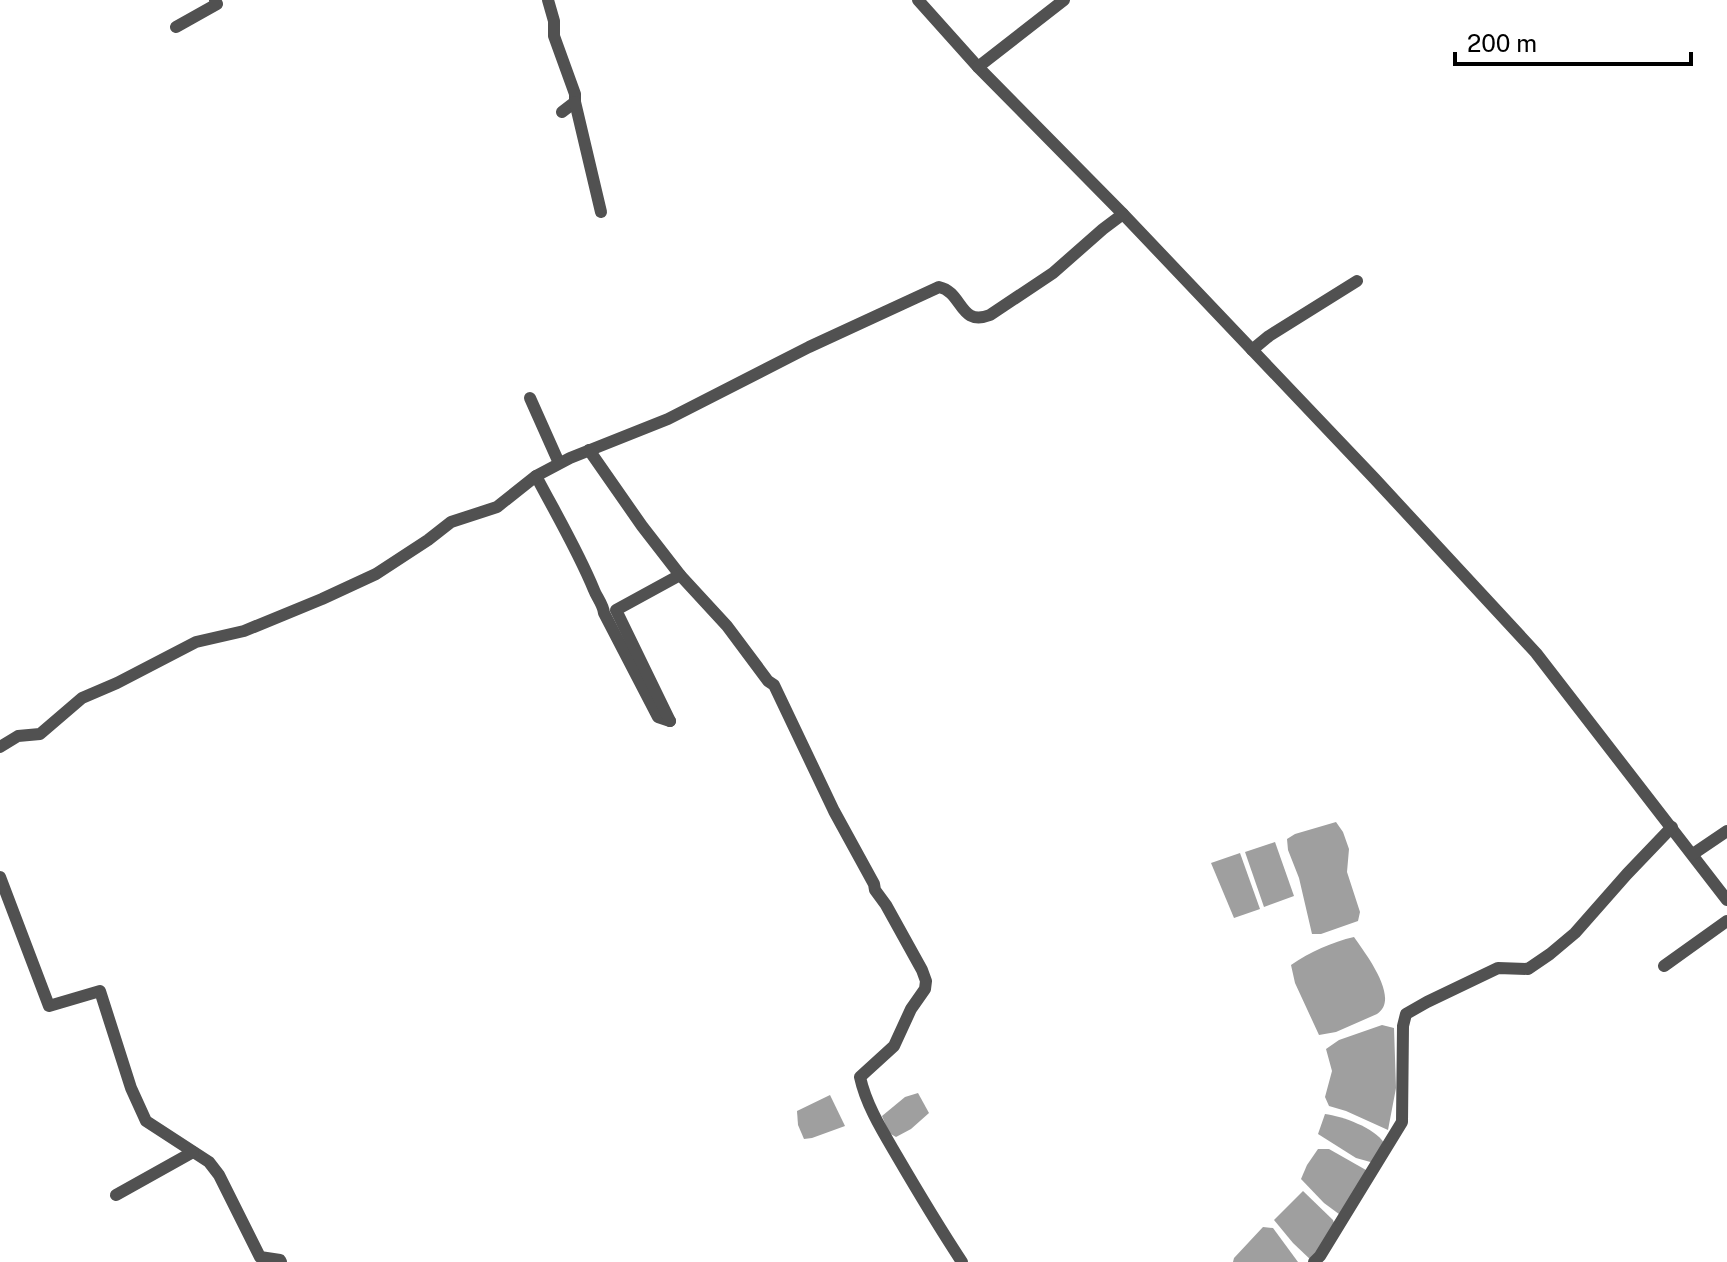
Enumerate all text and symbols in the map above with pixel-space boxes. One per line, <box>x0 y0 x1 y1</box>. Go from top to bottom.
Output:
scale bar <box>1455 16 1691 66</box>
text: 200 m <box>1467 29 1537 57</box>

